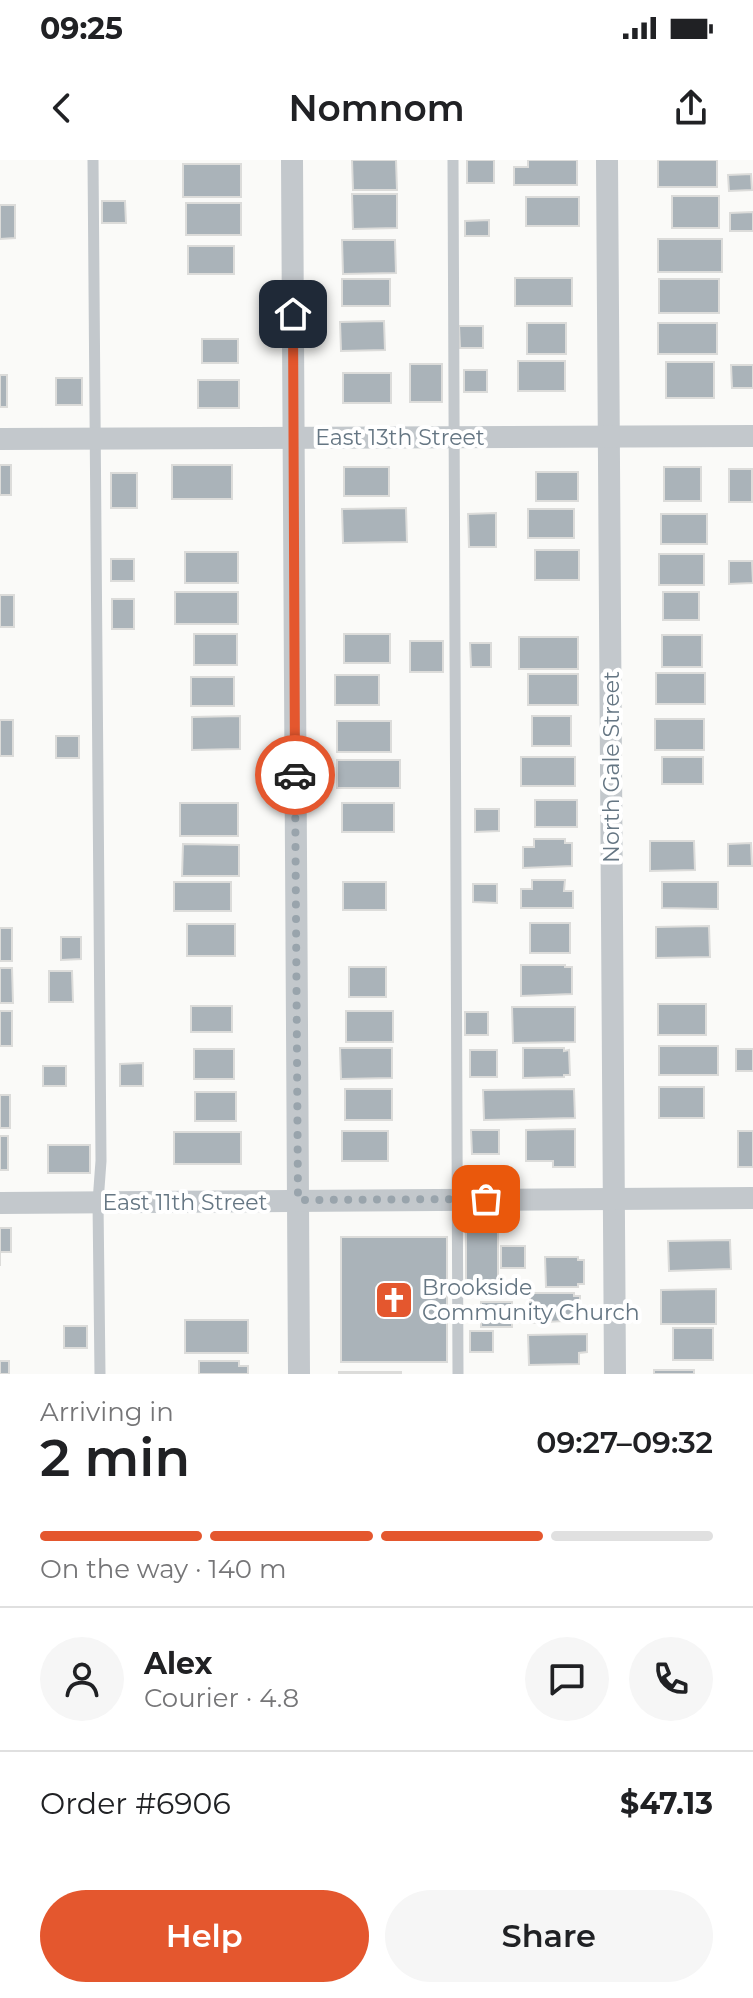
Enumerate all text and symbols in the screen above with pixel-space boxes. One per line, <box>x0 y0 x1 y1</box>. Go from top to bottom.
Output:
text: 09:25 <box>40 10 123 47</box>
icon: back <box>40 86 84 130</box>
text: Nomnom <box>288 86 465 130</box>
icon: share <box>669 86 713 130</box>
pin <box>259 280 327 348</box>
icon: home <box>271 292 315 336</box>
street label: East 13th Street <box>315 424 485 451</box>
street label: North Gale Street <box>598 671 625 863</box>
courier <box>255 735 335 815</box>
icon: car <box>273 753 317 797</box>
pin <box>452 1165 520 1233</box>
icon: bag <box>464 1177 508 1221</box>
street label: East 11th Street <box>103 1189 268 1216</box>
place label: Brookside Community Church <box>422 1274 640 1326</box>
church icon: Brookside Community Church <box>373 1279 415 1321</box>
text: Arriving in <box>40 1396 174 1428</box>
text: 09:27–09:32 <box>536 1424 713 1461</box>
text: 2 min <box>40 1426 190 1489</box>
text: On the way · 140 m <box>40 1553 286 1585</box>
button: person <box>40 1637 124 1721</box>
button: chat <box>525 1637 609 1721</box>
button: phone <box>629 1637 713 1721</box>
text: Alex <box>144 1645 212 1682</box>
text: Courier · 4.8 <box>144 1682 299 1714</box>
text: Order #6906 <box>40 1785 231 1822</box>
text: $47.13 <box>620 1785 713 1822</box>
button: Help <box>40 1890 369 1982</box>
button: Share <box>385 1890 713 1982</box>

